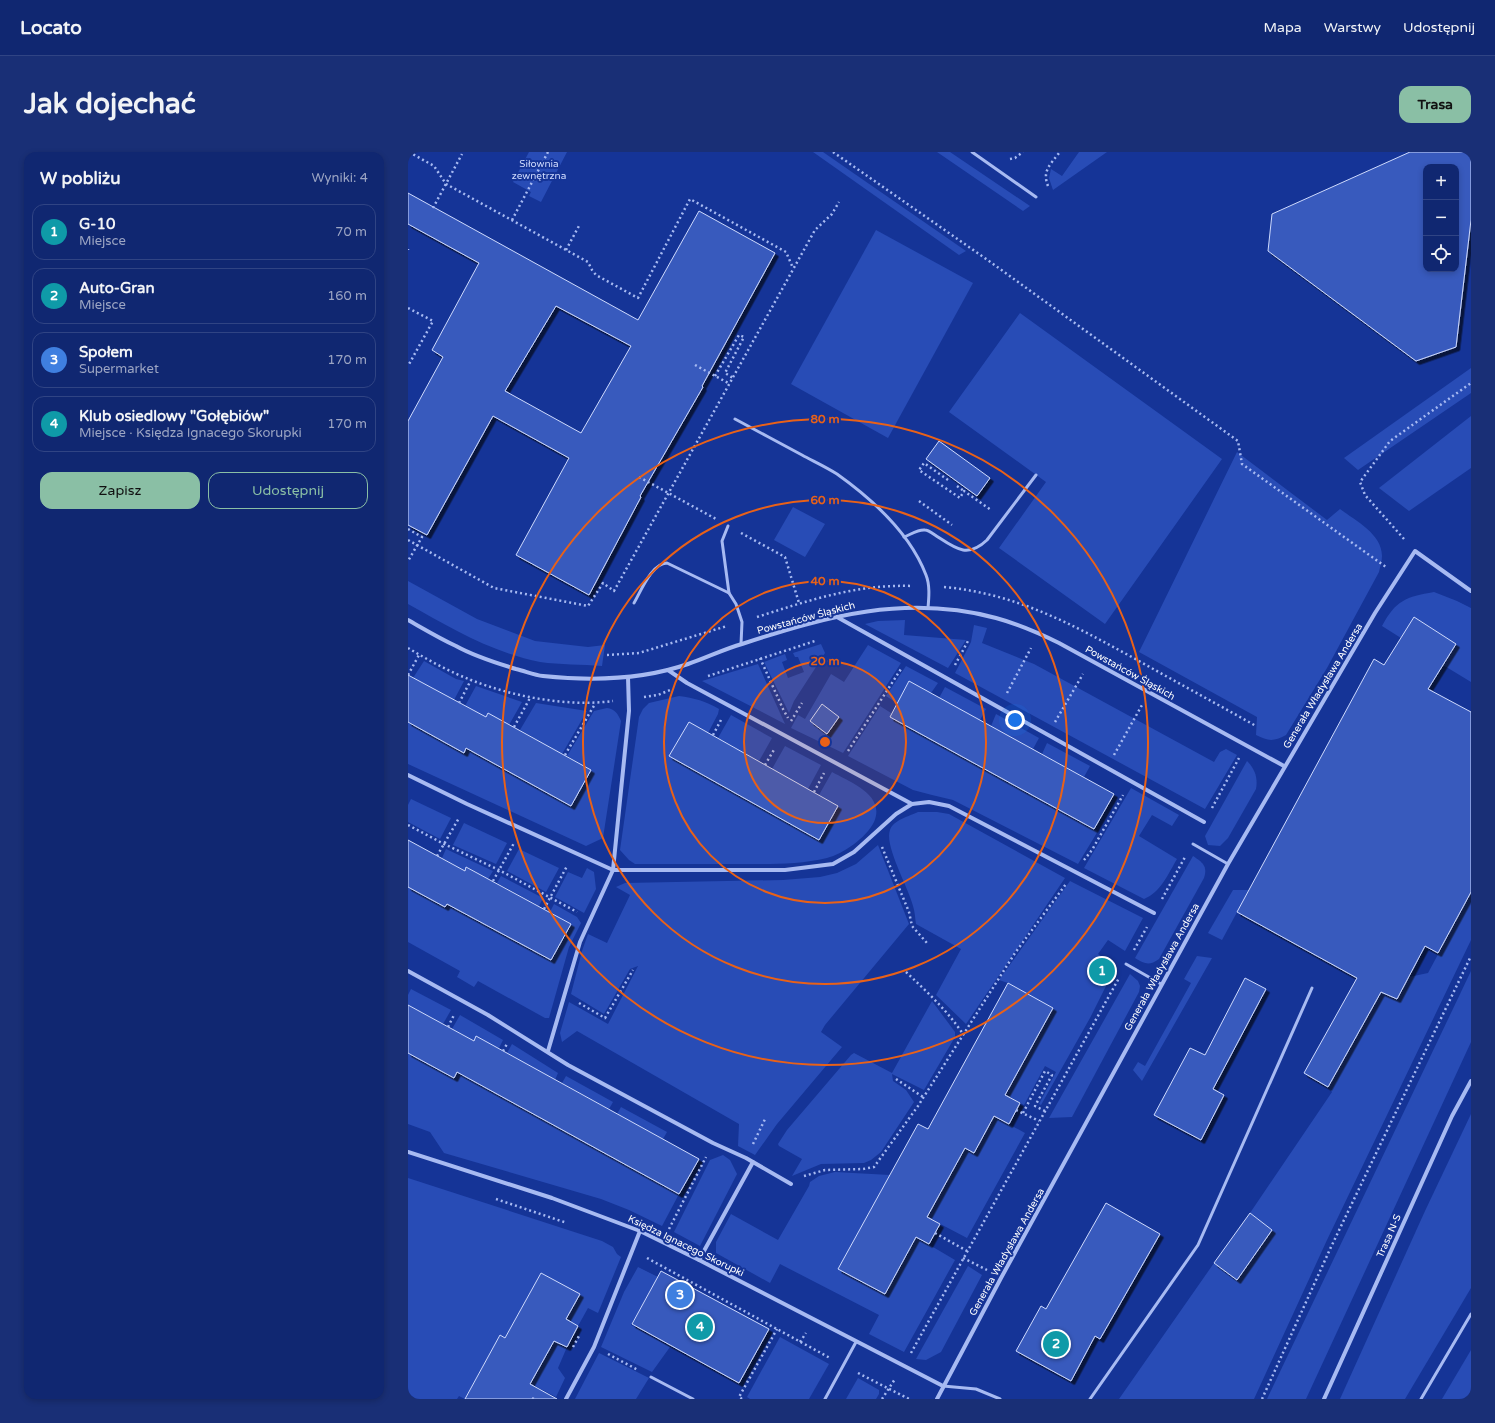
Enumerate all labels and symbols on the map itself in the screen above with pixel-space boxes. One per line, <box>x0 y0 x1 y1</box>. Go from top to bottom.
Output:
park label: Siłownia zewnętrzna <box>512 158 566 182</box>
text: 80 m <box>810 412 840 426</box>
text: 60 m <box>810 493 840 507</box>
text: 40 m <box>810 574 840 588</box>
street label: Powstańców Śląskich <box>756 599 856 637</box>
street label: Generała Władysława Andersa <box>1281 621 1365 751</box>
street label: Powstańców Śląskich <box>1083 643 1177 703</box>
text: 20 m <box>810 654 840 668</box>
your location <box>1005 710 1025 730</box>
centre of rings <box>818 735 832 749</box>
street label: Generała Władysława Andersa <box>1122 901 1202 1033</box>
pin: 1 <box>1089 956 1115 986</box>
street label: Generała Władysława Andersa <box>967 1186 1047 1318</box>
street label: Księdza Ignacego Skorupki <box>626 1213 746 1279</box>
street label: Trasa N-S <box>1374 1213 1404 1259</box>
pin: 3 <box>667 1280 693 1310</box>
pin: 4 <box>687 1312 713 1342</box>
pin: 2 <box>1043 1329 1069 1359</box>

